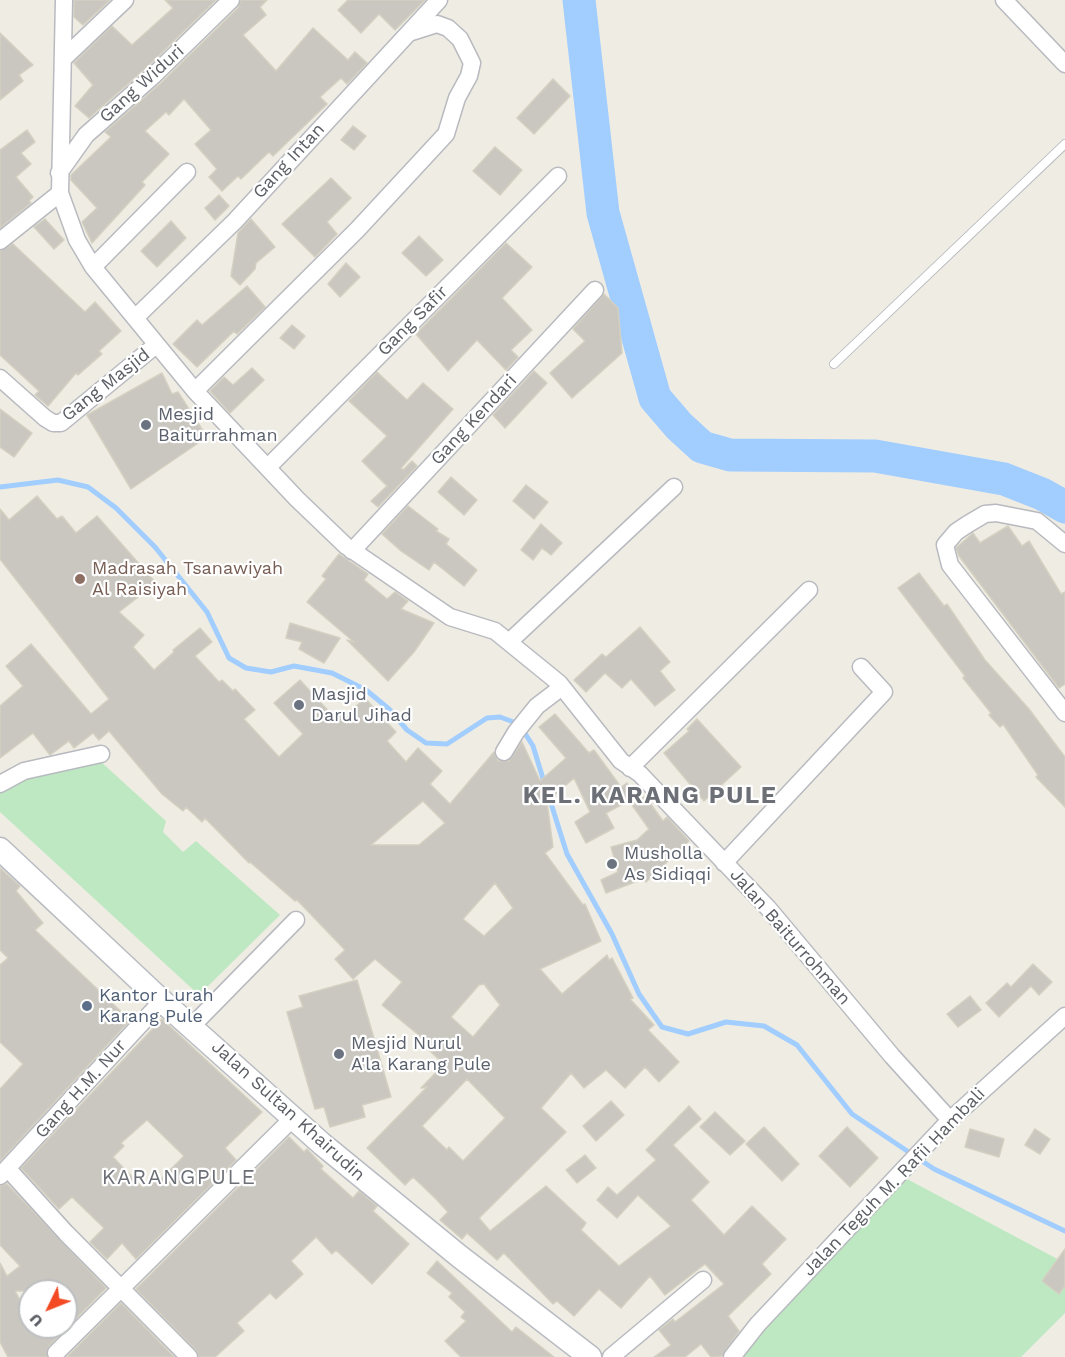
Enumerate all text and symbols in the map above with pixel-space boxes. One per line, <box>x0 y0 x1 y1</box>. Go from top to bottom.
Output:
street label: Gang Widuri <box>95 40 189 128</box>
street label: Gang Intan <box>249 119 329 203</box>
street label: Gang Safir <box>373 281 453 361</box>
street label: Gang Masjid <box>58 344 154 426</box>
street label: Gang Kendari <box>426 370 522 470</box>
place label: Mesjid Baiturrahman <box>158 404 278 446</box>
marker: Mesjid Baiturrahman <box>139 418 153 432</box>
place label: Madrasah Tsanawiyah Al Raisiyah <box>92 558 283 600</box>
marker: Madrasah Tsanawiyah Al Raisiyah <box>73 572 87 586</box>
place label: Masjid Darul Jihad <box>311 684 412 726</box>
marker: Masjid Darul Jihad <box>292 698 306 712</box>
district label: KEL. KARANG PULE <box>523 782 777 810</box>
place label: Musholla As Sidiqqi <box>624 843 711 886</box>
marker: Musholla As Sidiqqi <box>605 857 619 871</box>
street label: Jalan Baiturrohman <box>725 865 855 1009</box>
place label: Kantor Lurah Karang Pule <box>99 985 214 1028</box>
marker: Kantor Lurah Karang Pule <box>80 999 94 1013</box>
place label: Mesjid Nurul A'la Karang Pule <box>351 1033 491 1076</box>
street label: Gang H.M. Nur <box>31 1035 131 1143</box>
street label: Jalan Sultan Khairudin <box>207 1036 369 1186</box>
marker: Mesjid Nurul A'la Karang Pule <box>332 1047 346 1061</box>
street label: Jalan Teguh M. Rafii Hambali <box>798 1083 990 1281</box>
district label: KARANGPULE <box>102 1165 256 1191</box>
north arrow <box>18 1279 78 1339</box>
text: U <box>25 1310 47 1331</box>

